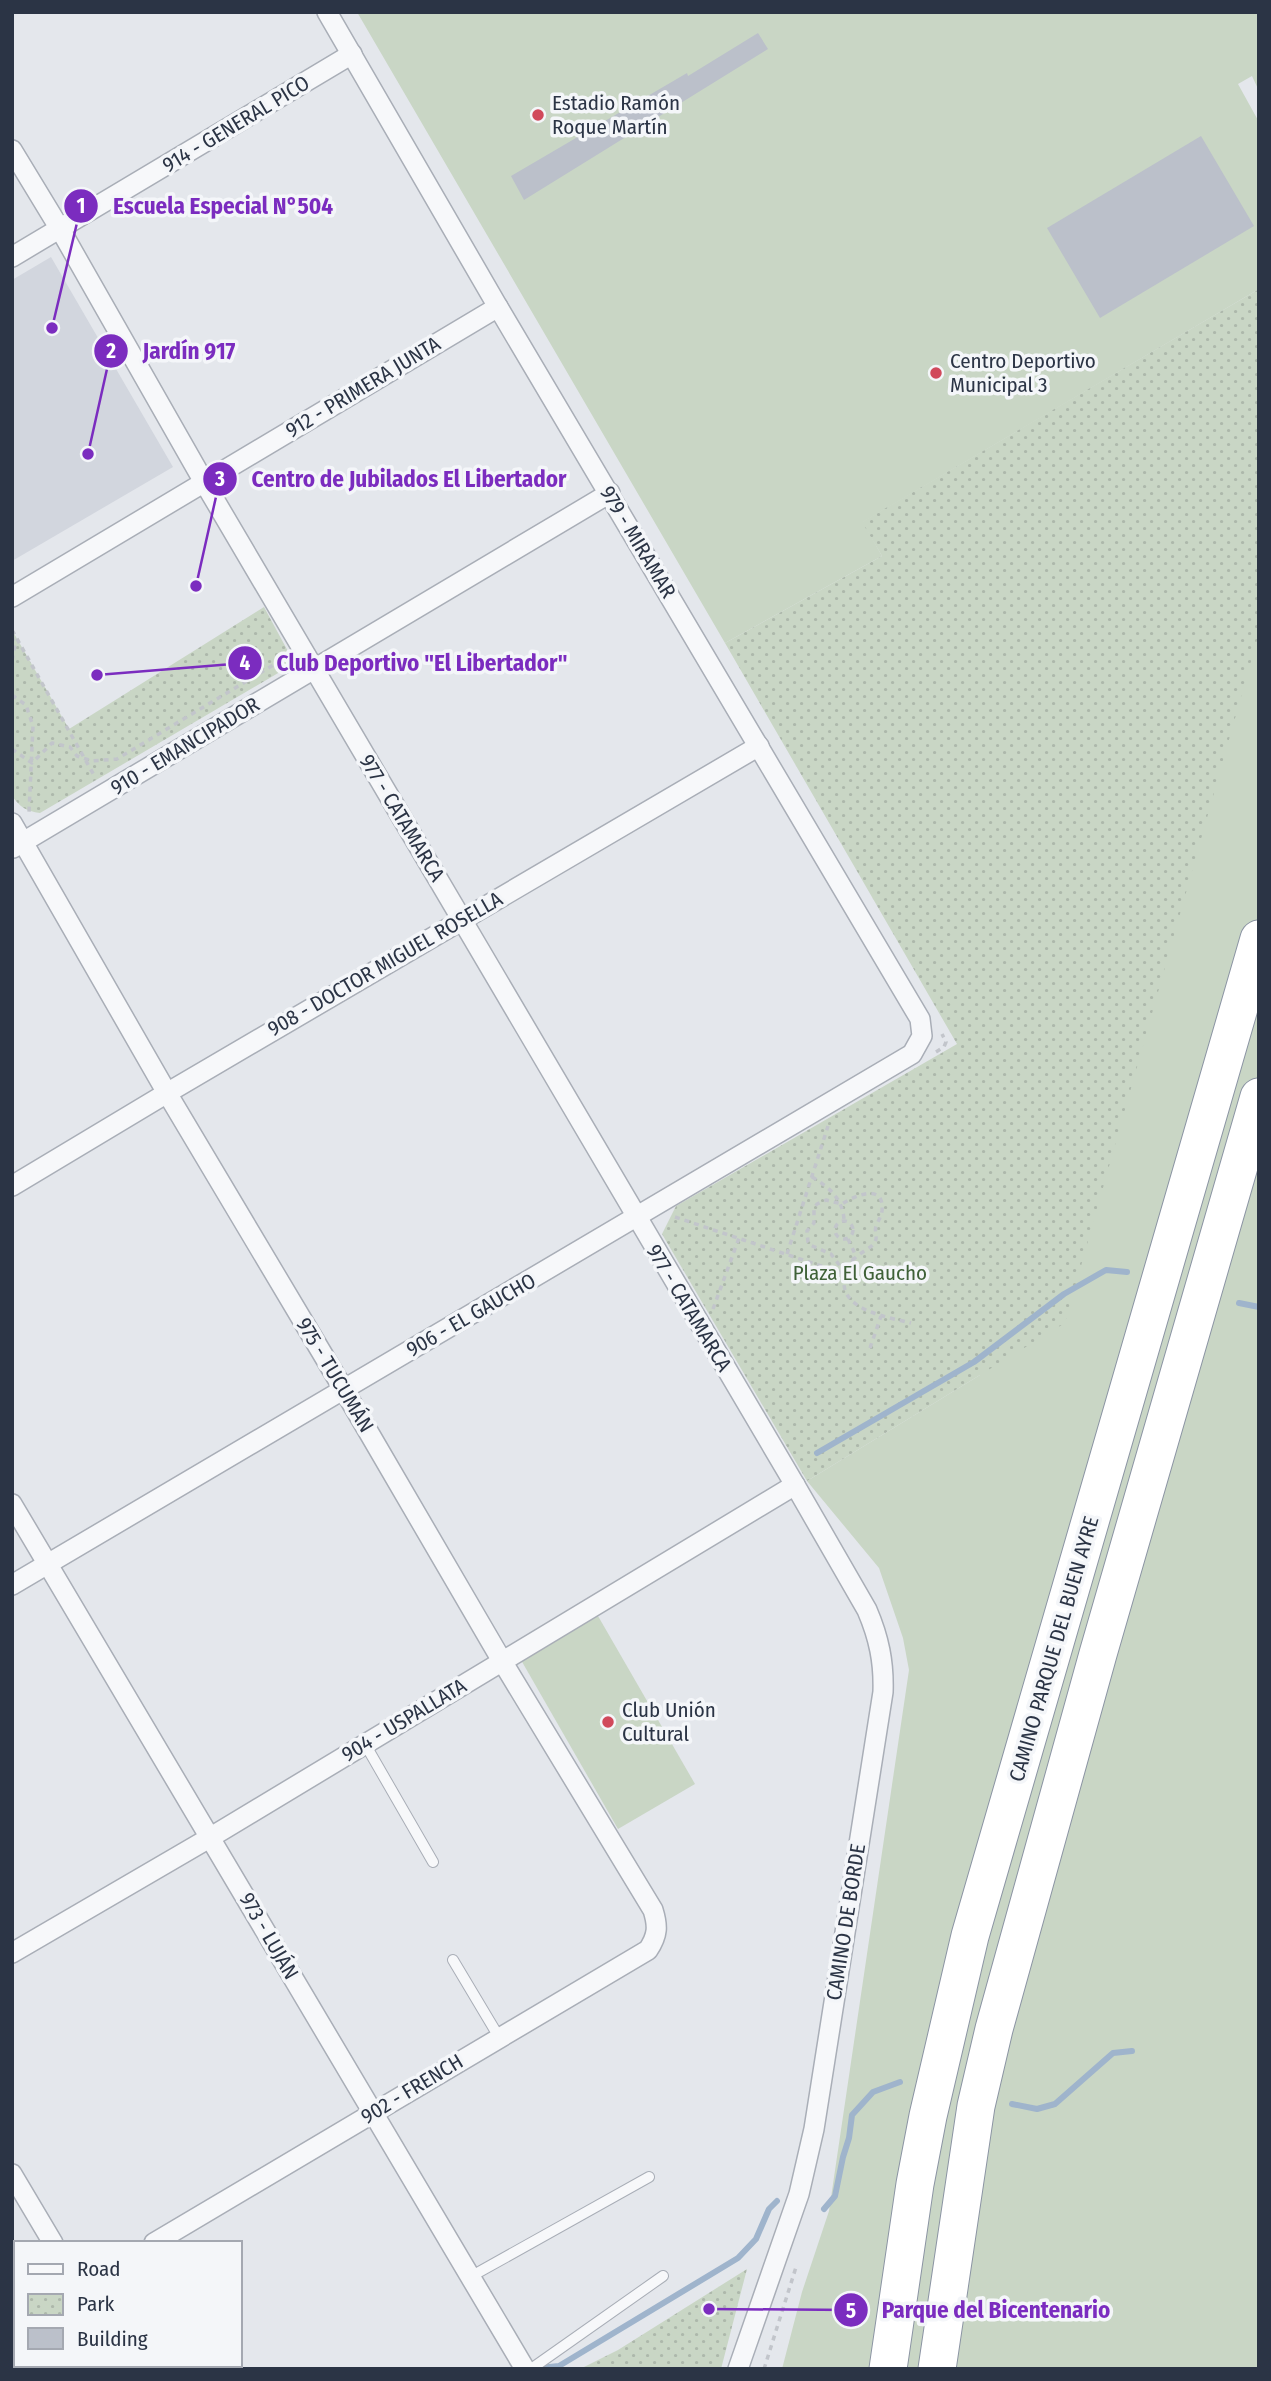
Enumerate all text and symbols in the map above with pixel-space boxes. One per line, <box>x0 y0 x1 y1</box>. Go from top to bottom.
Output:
street label: 914 - GENERAL PICO <box>158 70 314 178</box>
place label: Estadio Ramón Roque Martín <box>552 90 680 140</box>
marker: Estadio Ramón Roque Martín <box>530 107 546 123</box>
callout: Escuela Especial N°504 <box>64 184 347 228</box>
text: Escuela Especial N°504 <box>113 192 333 220</box>
text: 1 <box>77 193 85 219</box>
callout: Jardín 917 <box>93 329 249 373</box>
street label: 912 - PRIMERA JUNTA <box>281 331 445 443</box>
text: Jardín 917 <box>142 337 236 365</box>
text: 2 <box>105 338 116 364</box>
place label: Centro Deportivo Municipal 3 <box>950 348 1096 398</box>
marker: Centro Deportivo Municipal 3 <box>928 365 944 381</box>
callout: Centro de Jubilados El Libertador <box>202 457 580 501</box>
text: Centro de Jubilados El Libertador <box>251 465 567 493</box>
text: 3 <box>214 466 225 492</box>
street label: 979 - MIRAMAR <box>594 481 682 603</box>
callout: Club Deportivo "El Libertador" <box>228 641 581 685</box>
text: Club Deportivo "El Libertador" <box>277 649 567 677</box>
text: 4 <box>240 650 251 676</box>
street label: 910 - EMANCIPADOR <box>106 691 265 801</box>
street label: 977 - CATAMARCA <box>354 750 450 886</box>
street label: 908 - DOCTOR MIGUEL ROSELLA <box>263 886 507 1042</box>
street label: 977 - CATAMARCA <box>641 1240 737 1376</box>
park label: Plaza El Gaucho <box>793 1260 927 1286</box>
street label: 906 - EL GAUCHO <box>402 1267 540 1363</box>
street label: 975 - TUCUMÁN <box>291 1313 379 1437</box>
street label: CAMINO PARQUE DEL BUEN AYRE <box>1004 1513 1104 1785</box>
street label: 904 - USPALLATA <box>337 1673 471 1767</box>
place label: Club Unión Cultural <box>622 1697 716 1747</box>
marker: Club Unión Cultural <box>600 1714 616 1730</box>
street label: CAMINO DE BORDE <box>821 1842 871 2002</box>
street label: 973 - LUJÁN <box>234 1888 304 1984</box>
street label: 902 - FRENCH <box>356 2048 468 2130</box>
legend <box>14 2241 242 2367</box>
text: Road <box>77 2256 121 2282</box>
callout: Parque del Bicentenario <box>833 2288 1125 2332</box>
text: Park <box>77 2291 115 2317</box>
text: Parque del Bicentenario <box>882 2296 1110 2324</box>
text: 5 <box>846 2298 856 2324</box>
text: Building <box>77 2326 148 2352</box>

